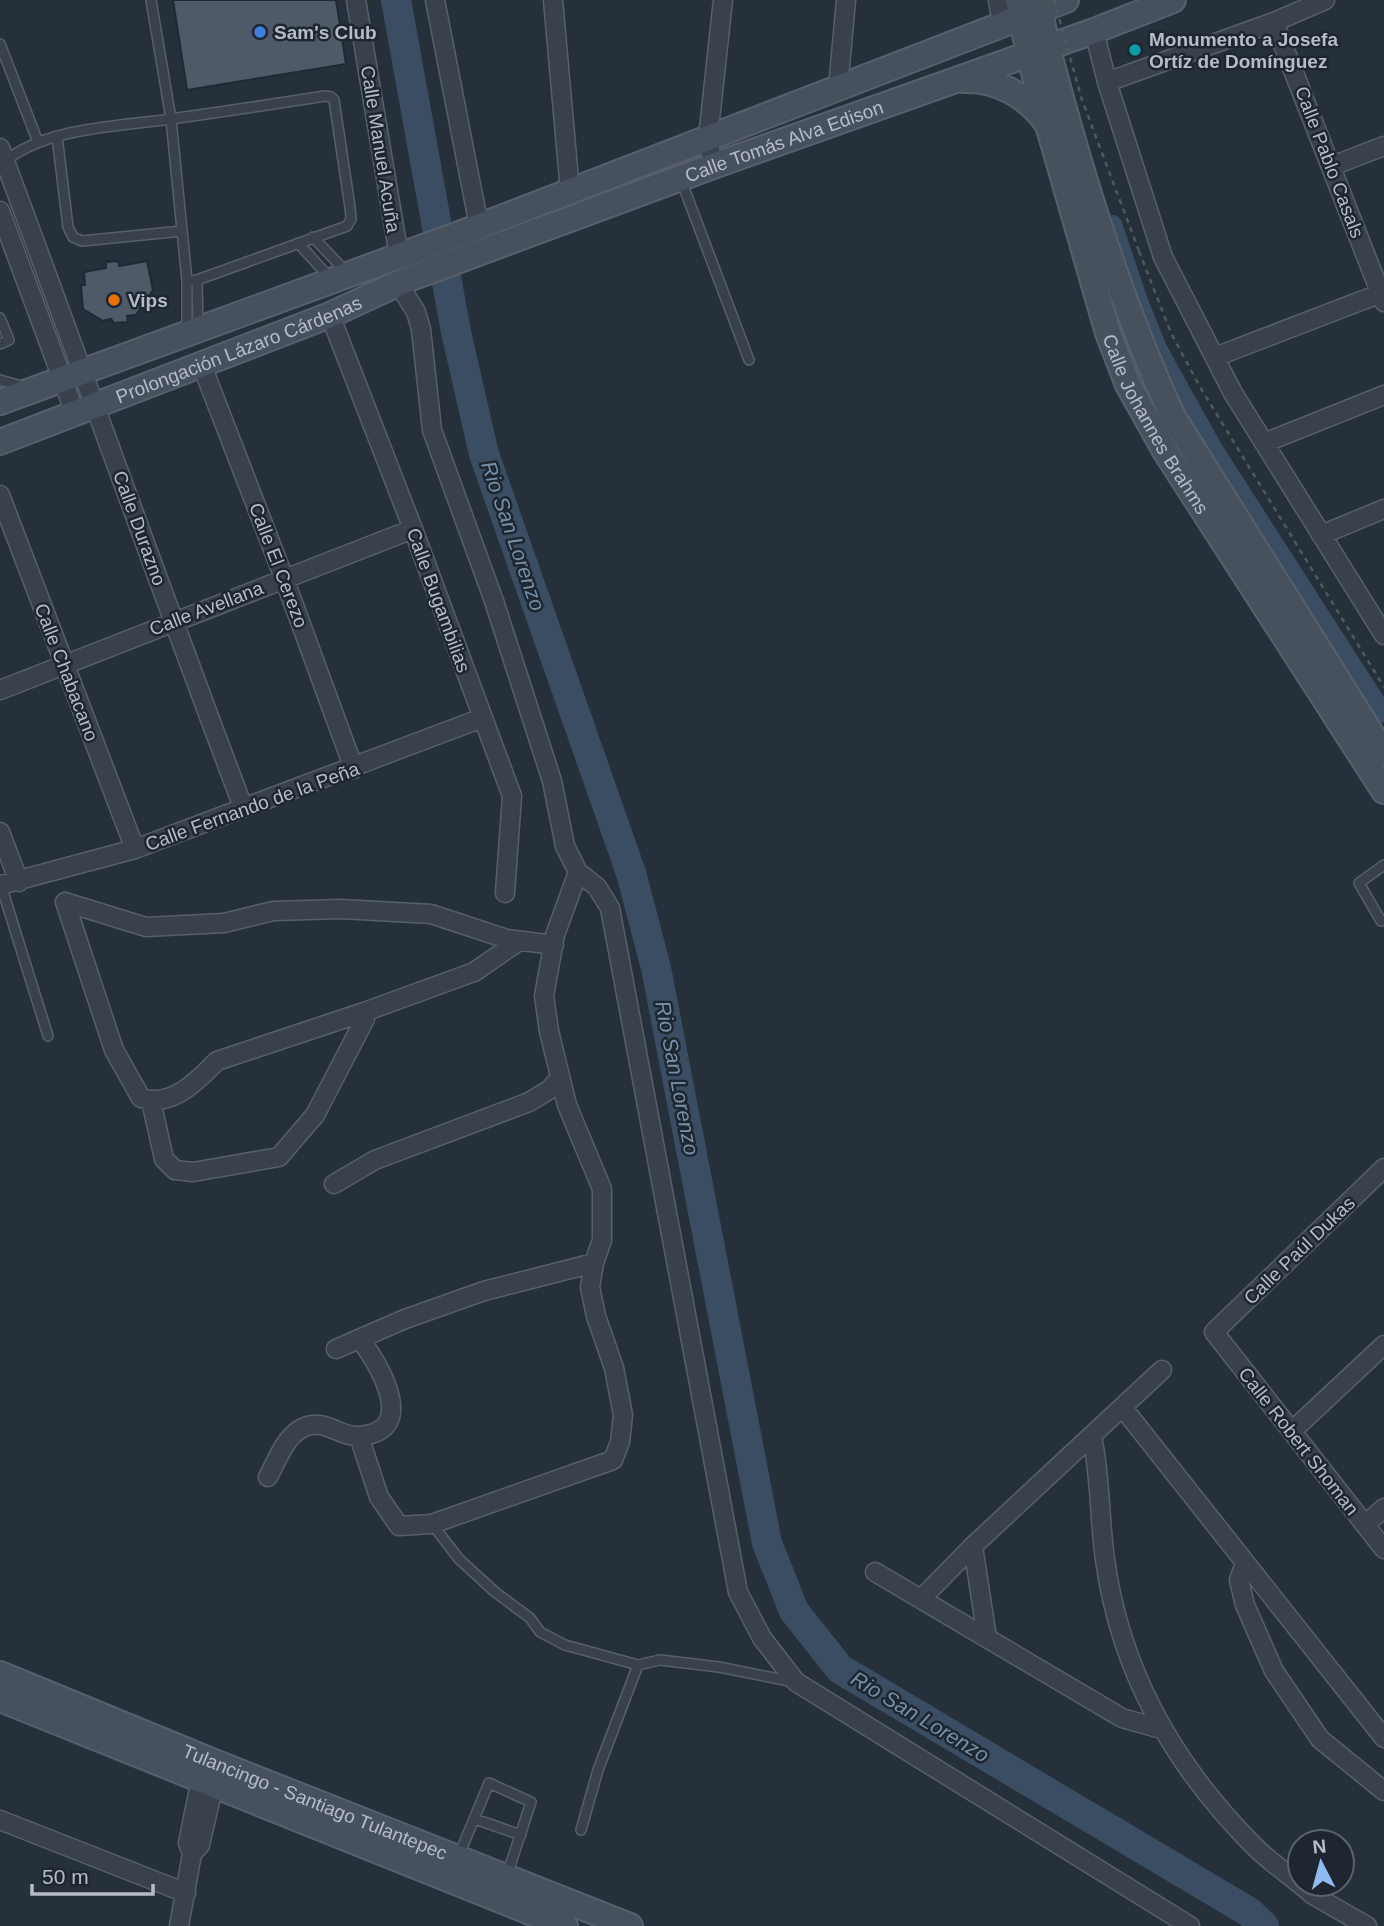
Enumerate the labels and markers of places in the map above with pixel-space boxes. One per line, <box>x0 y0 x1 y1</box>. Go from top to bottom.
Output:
place label: Sam's Club <box>274 22 377 43</box>
marker: Sam's Club <box>252 24 268 40</box>
place label: Monumento a Josefa Ortíz de Domínguez <box>1149 29 1338 72</box>
marker: Monumento a Josefa Ortíz de Domínguez <box>1127 42 1143 58</box>
place label: Vips <box>128 290 168 311</box>
marker: Vips <box>106 292 122 308</box>

